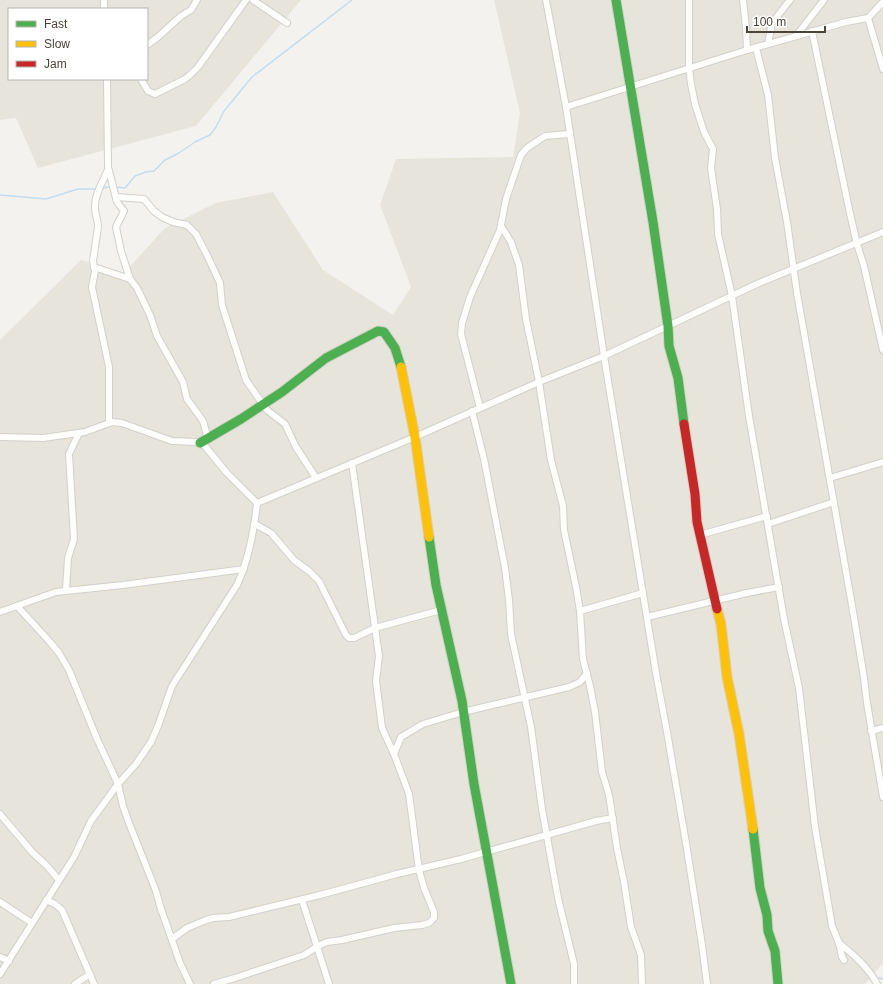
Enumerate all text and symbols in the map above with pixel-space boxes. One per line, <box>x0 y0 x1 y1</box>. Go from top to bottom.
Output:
legend <box>8 8 148 80</box>
scale bar <box>747 8 825 34</box>
text: 100 m <box>753 15 786 29</box>
text: Fast <box>44 17 68 31</box>
text: Slow <box>44 37 70 51</box>
text: Jam <box>44 57 67 71</box>

